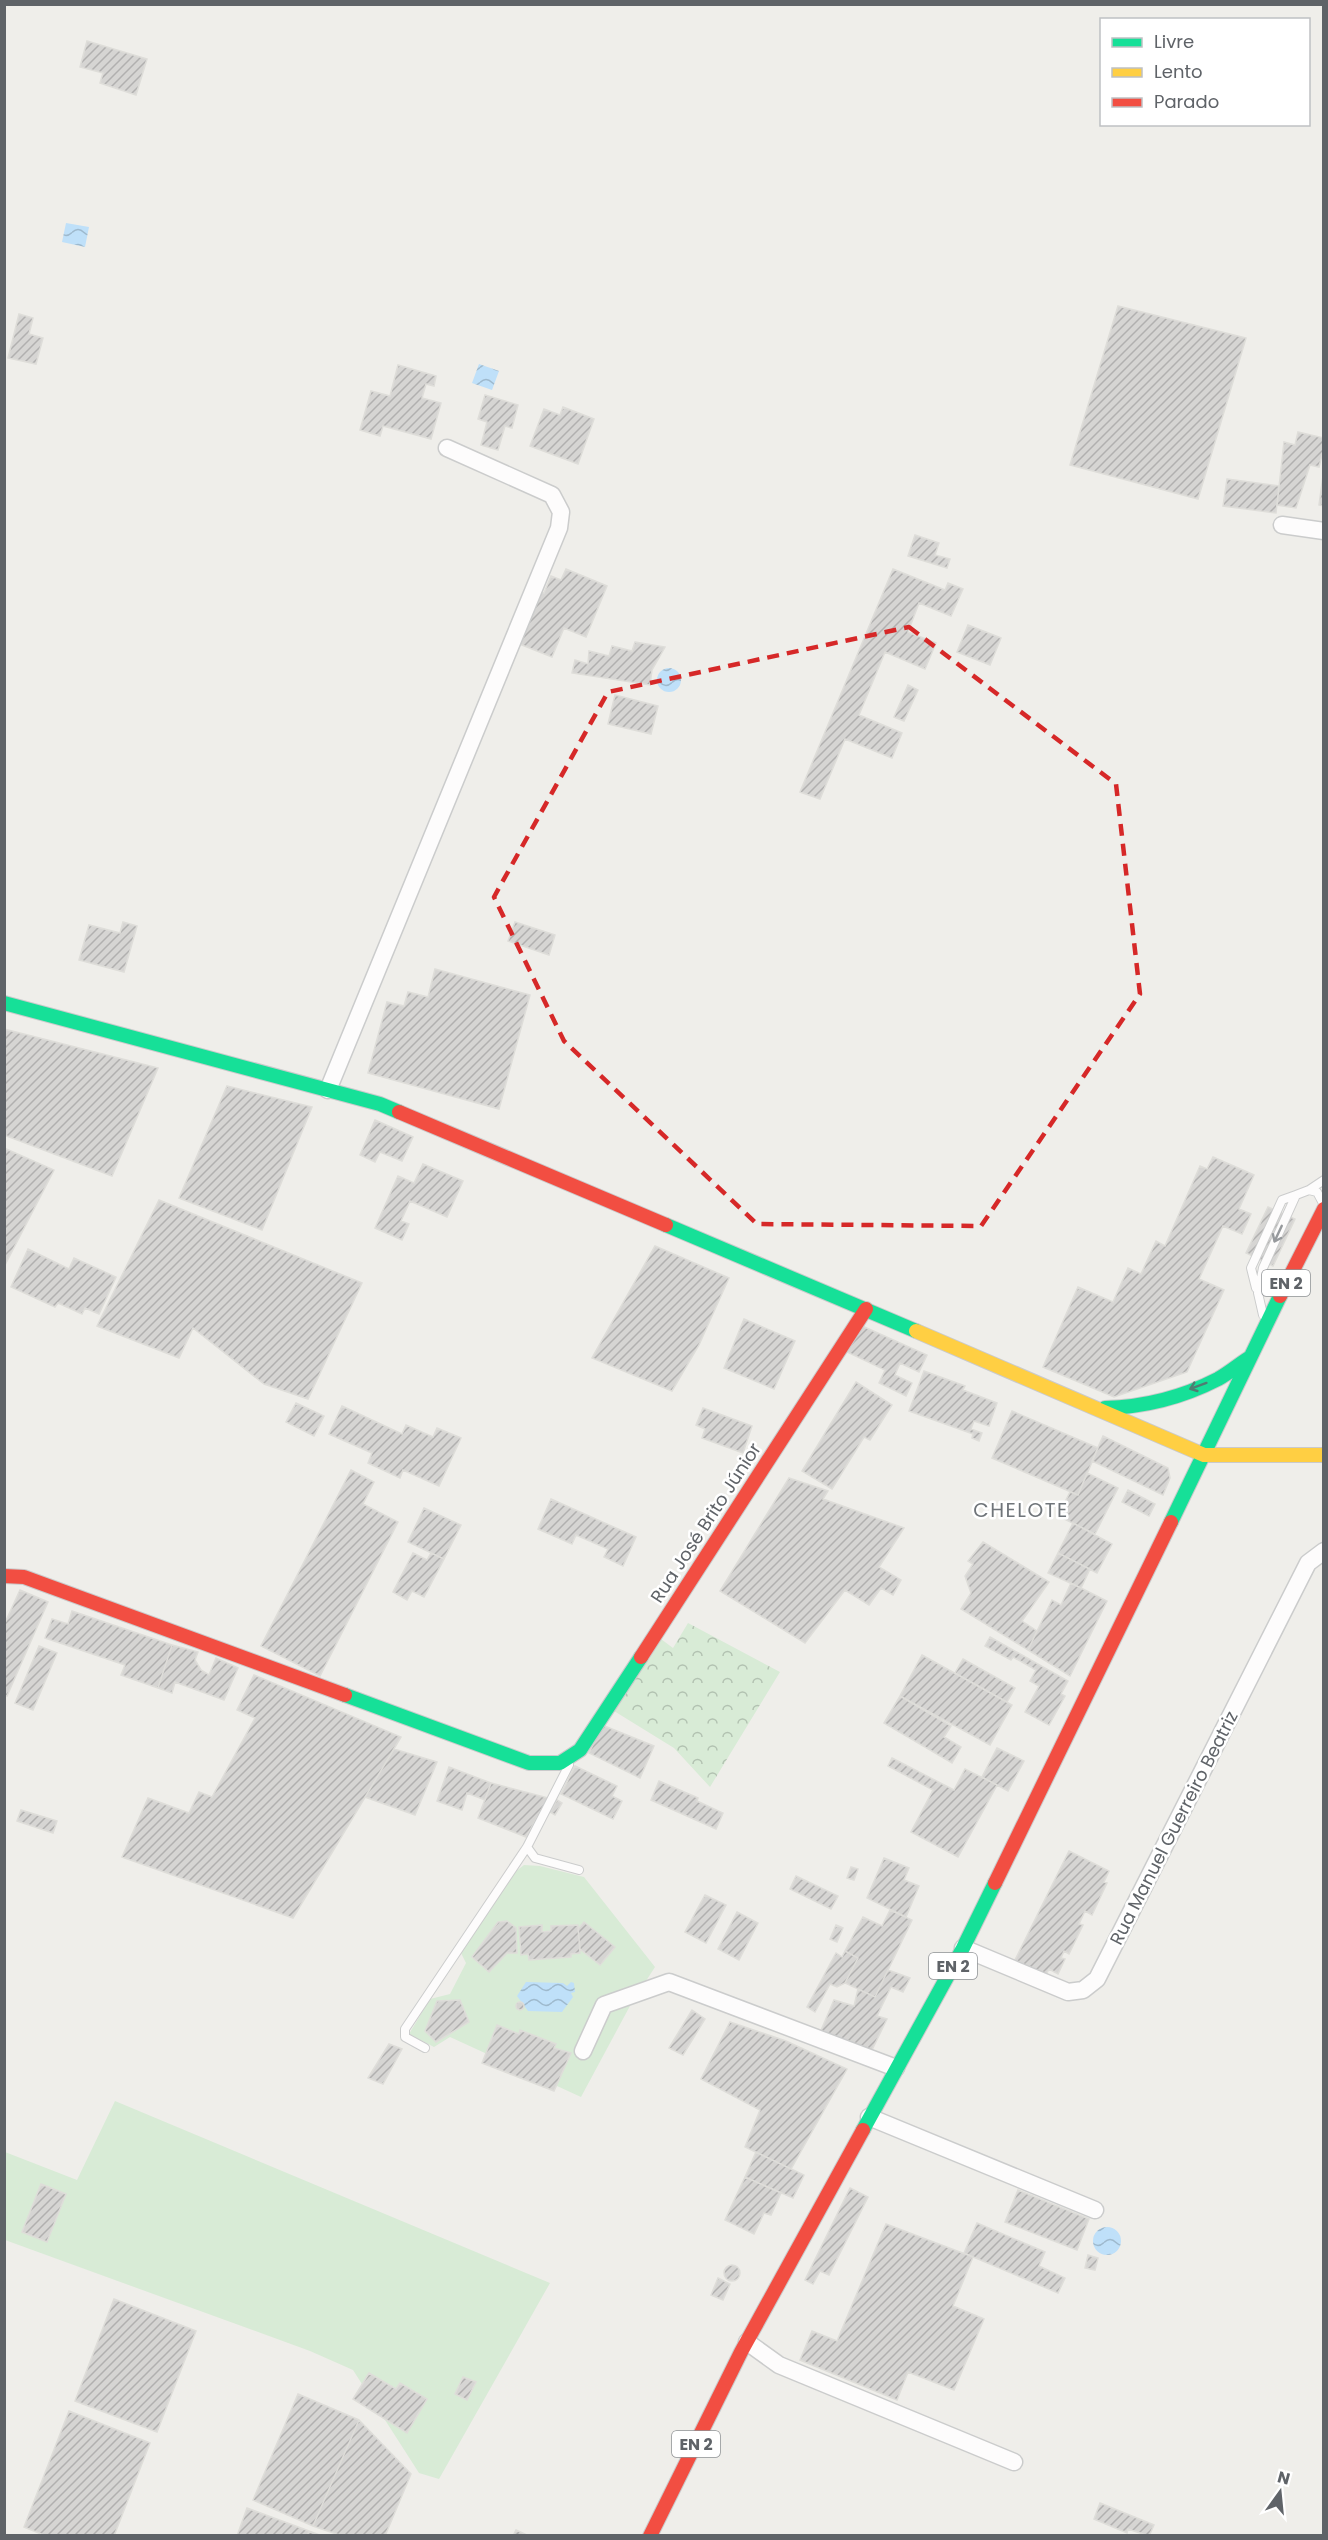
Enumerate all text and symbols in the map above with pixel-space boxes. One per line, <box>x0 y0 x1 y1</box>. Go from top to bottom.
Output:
legend <box>1100 18 1310 126</box>
text: Livre <box>1154 29 1194 54</box>
text: Lento <box>1154 59 1203 84</box>
text: Parado <box>1154 89 1219 114</box>
one-way arrow <box>1272 1225 1284 1243</box>
road number: EN 2 <box>1262 1270 1310 1296</box>
one-way arrow <box>1189 1382 1208 1393</box>
street label: Rua José Brito Júnior <box>644 1438 767 1608</box>
district label: CHELOTE <box>973 1496 1069 1524</box>
street label: Rua Manuel Guerreiro Beatriz <box>1104 1706 1244 1949</box>
road number: EN 2 <box>929 1953 977 1979</box>
road number: EN 2 <box>672 2431 720 2457</box>
north arrow <box>1250 2462 1310 2522</box>
text: N <box>1275 2465 1293 2491</box>

